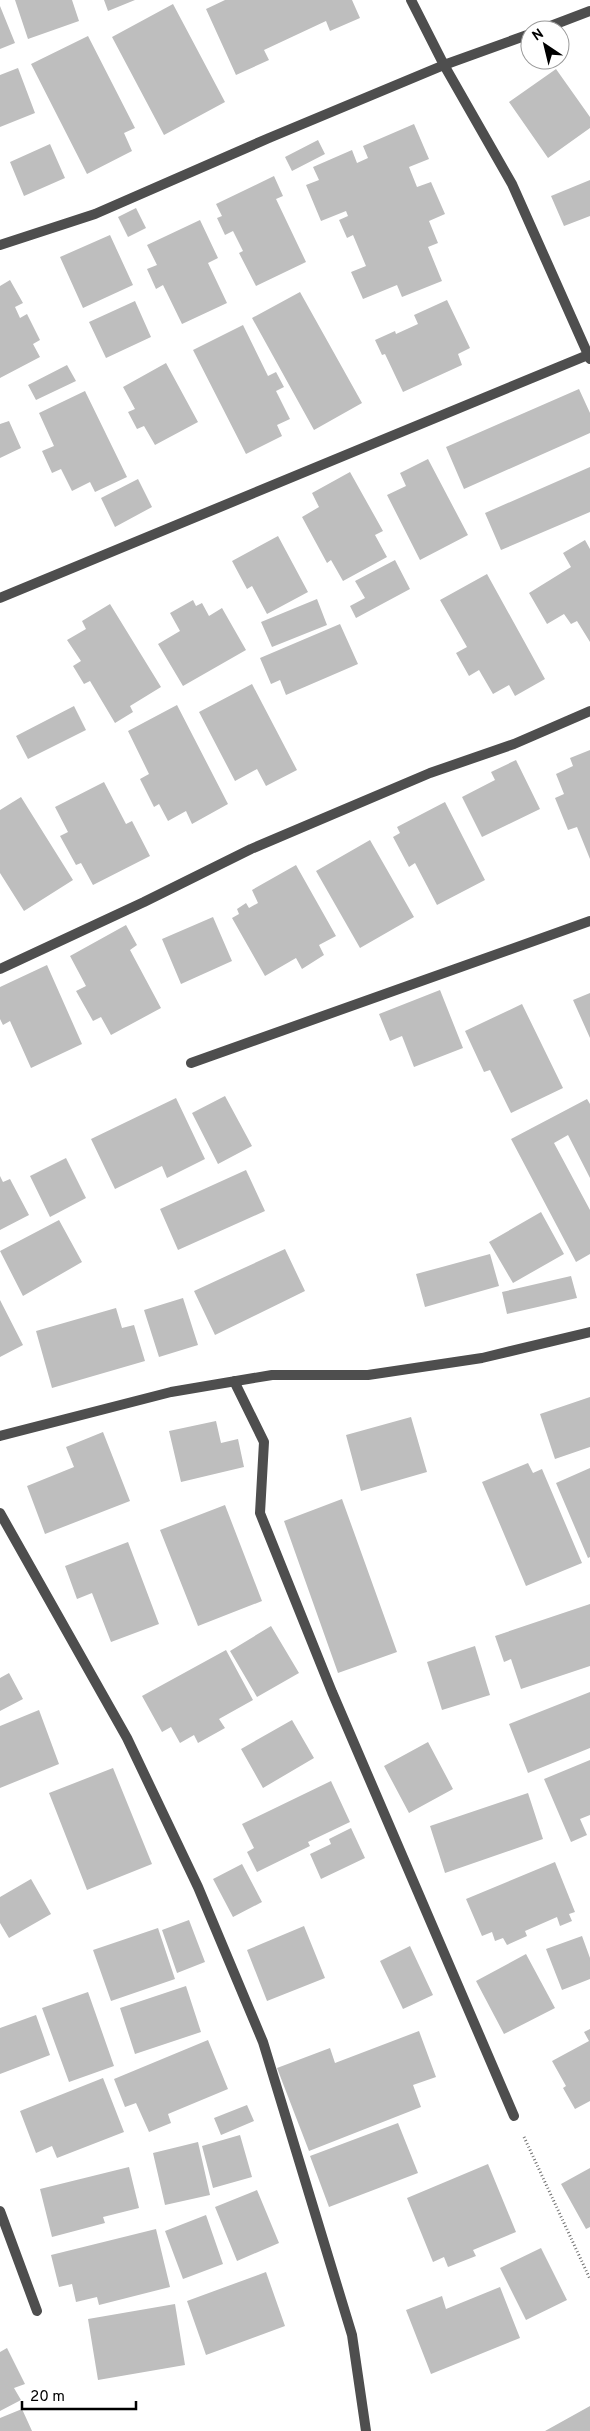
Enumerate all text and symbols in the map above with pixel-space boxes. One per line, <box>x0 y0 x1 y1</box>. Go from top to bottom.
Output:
north arrow <box>520 20 570 70</box>
text: N <box>529 26 547 45</box>
scale bar <box>22 2378 136 2410</box>
text: 20 m <box>30 2388 65 2407</box>

